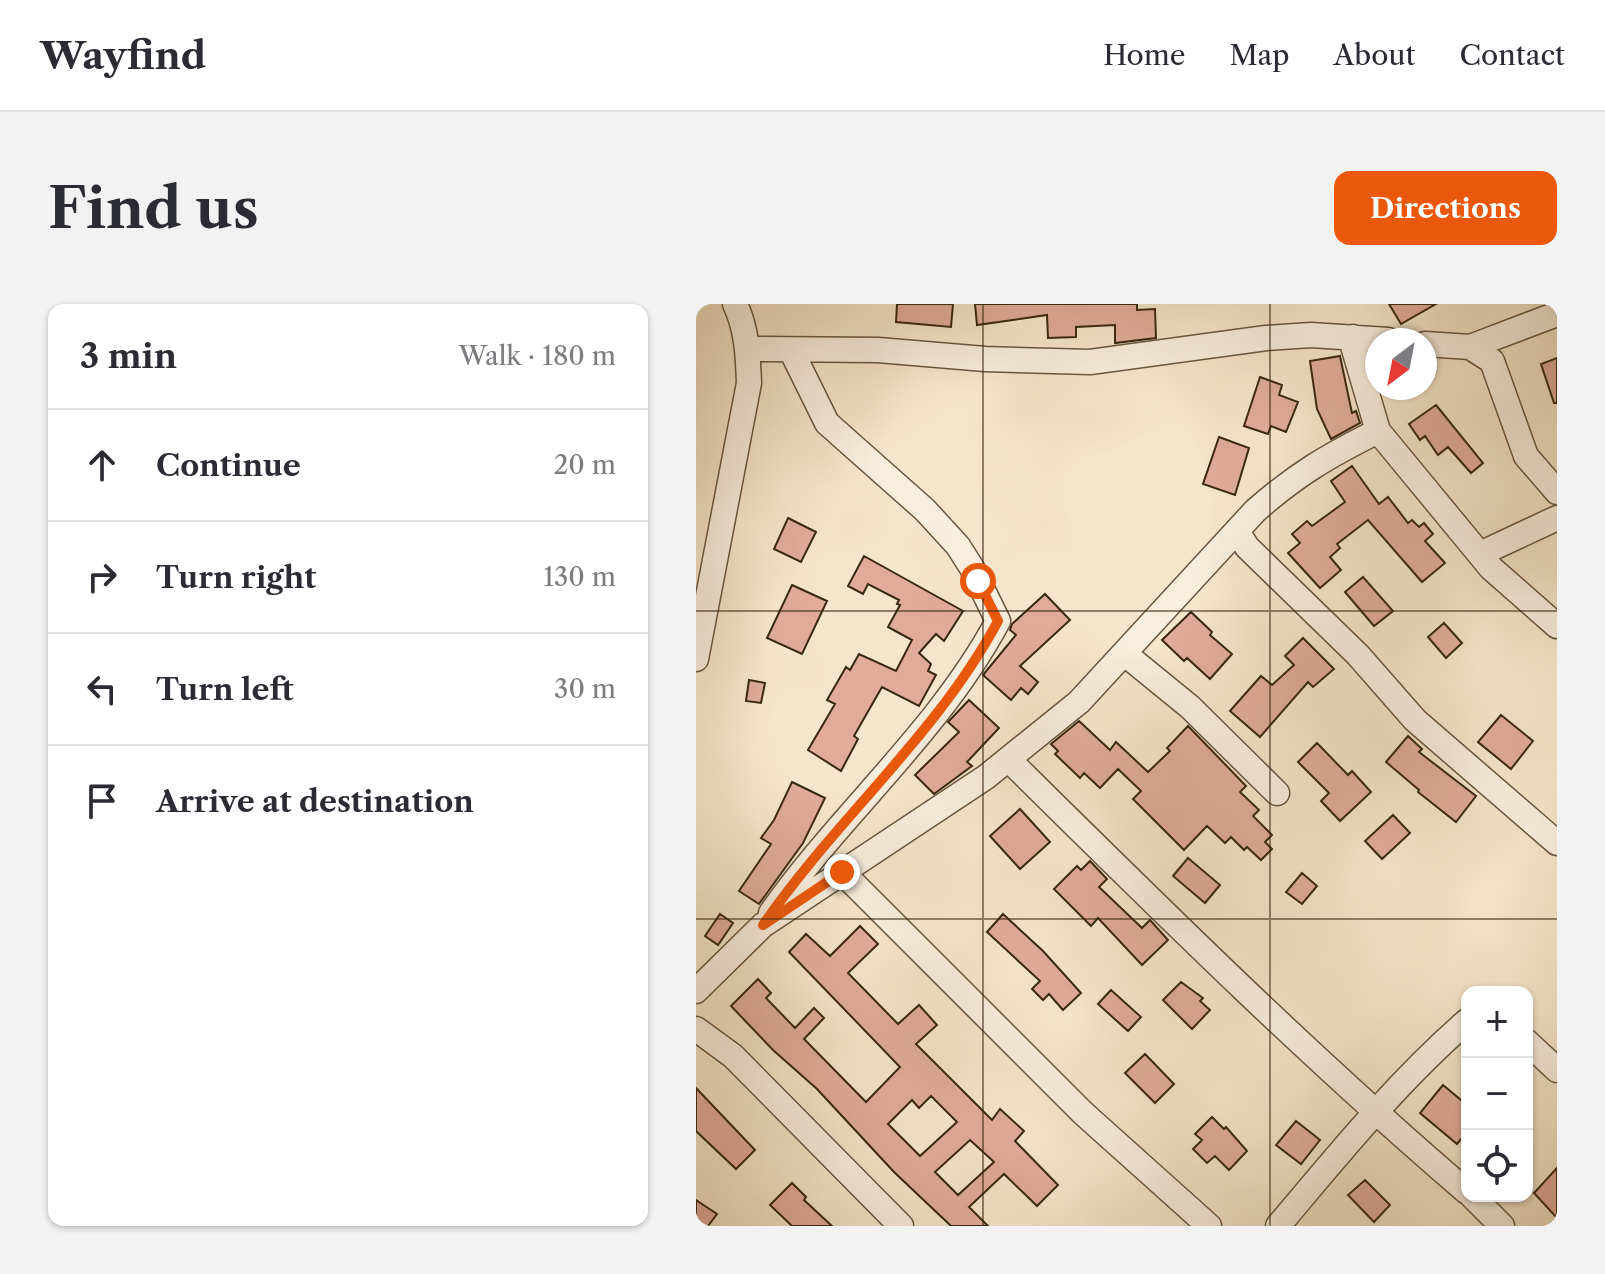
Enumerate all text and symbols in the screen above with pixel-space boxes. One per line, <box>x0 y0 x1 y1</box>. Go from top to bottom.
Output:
text: Wayfind <box>40 32 206 79</box>
text: Home <box>1103 38 1185 72</box>
text: Map <box>1229 38 1289 72</box>
text: About <box>1333 38 1415 72</box>
text: Contact <box>1459 38 1565 72</box>
button: Directions <box>1334 171 1557 245</box>
text: Find us <box>48 174 259 243</box>
north arrow <box>1365 328 1437 400</box>
text: 3 min <box>80 335 177 377</box>
text: Walk · 180 m <box>459 340 616 372</box>
icon: ahead <box>80 443 124 487</box>
text: Continue <box>156 447 301 484</box>
text: 20 m <box>553 449 616 481</box>
icon: right <box>80 555 124 599</box>
text: Turn right <box>156 559 316 596</box>
text: 130 m <box>543 561 616 593</box>
route start <box>960 563 996 599</box>
icon: left <box>80 667 124 711</box>
text: Turn left <box>156 671 293 708</box>
text: 30 m <box>554 673 616 705</box>
icon: arrive <box>80 779 124 823</box>
text: Arrive at destination <box>156 783 474 820</box>
route end <box>824 854 860 890</box>
map controls <box>1461 986 1533 1202</box>
button: + <box>1461 986 1533 1058</box>
button: − <box>1461 1058 1533 1130</box>
button: locate <box>1461 1130 1533 1202</box>

